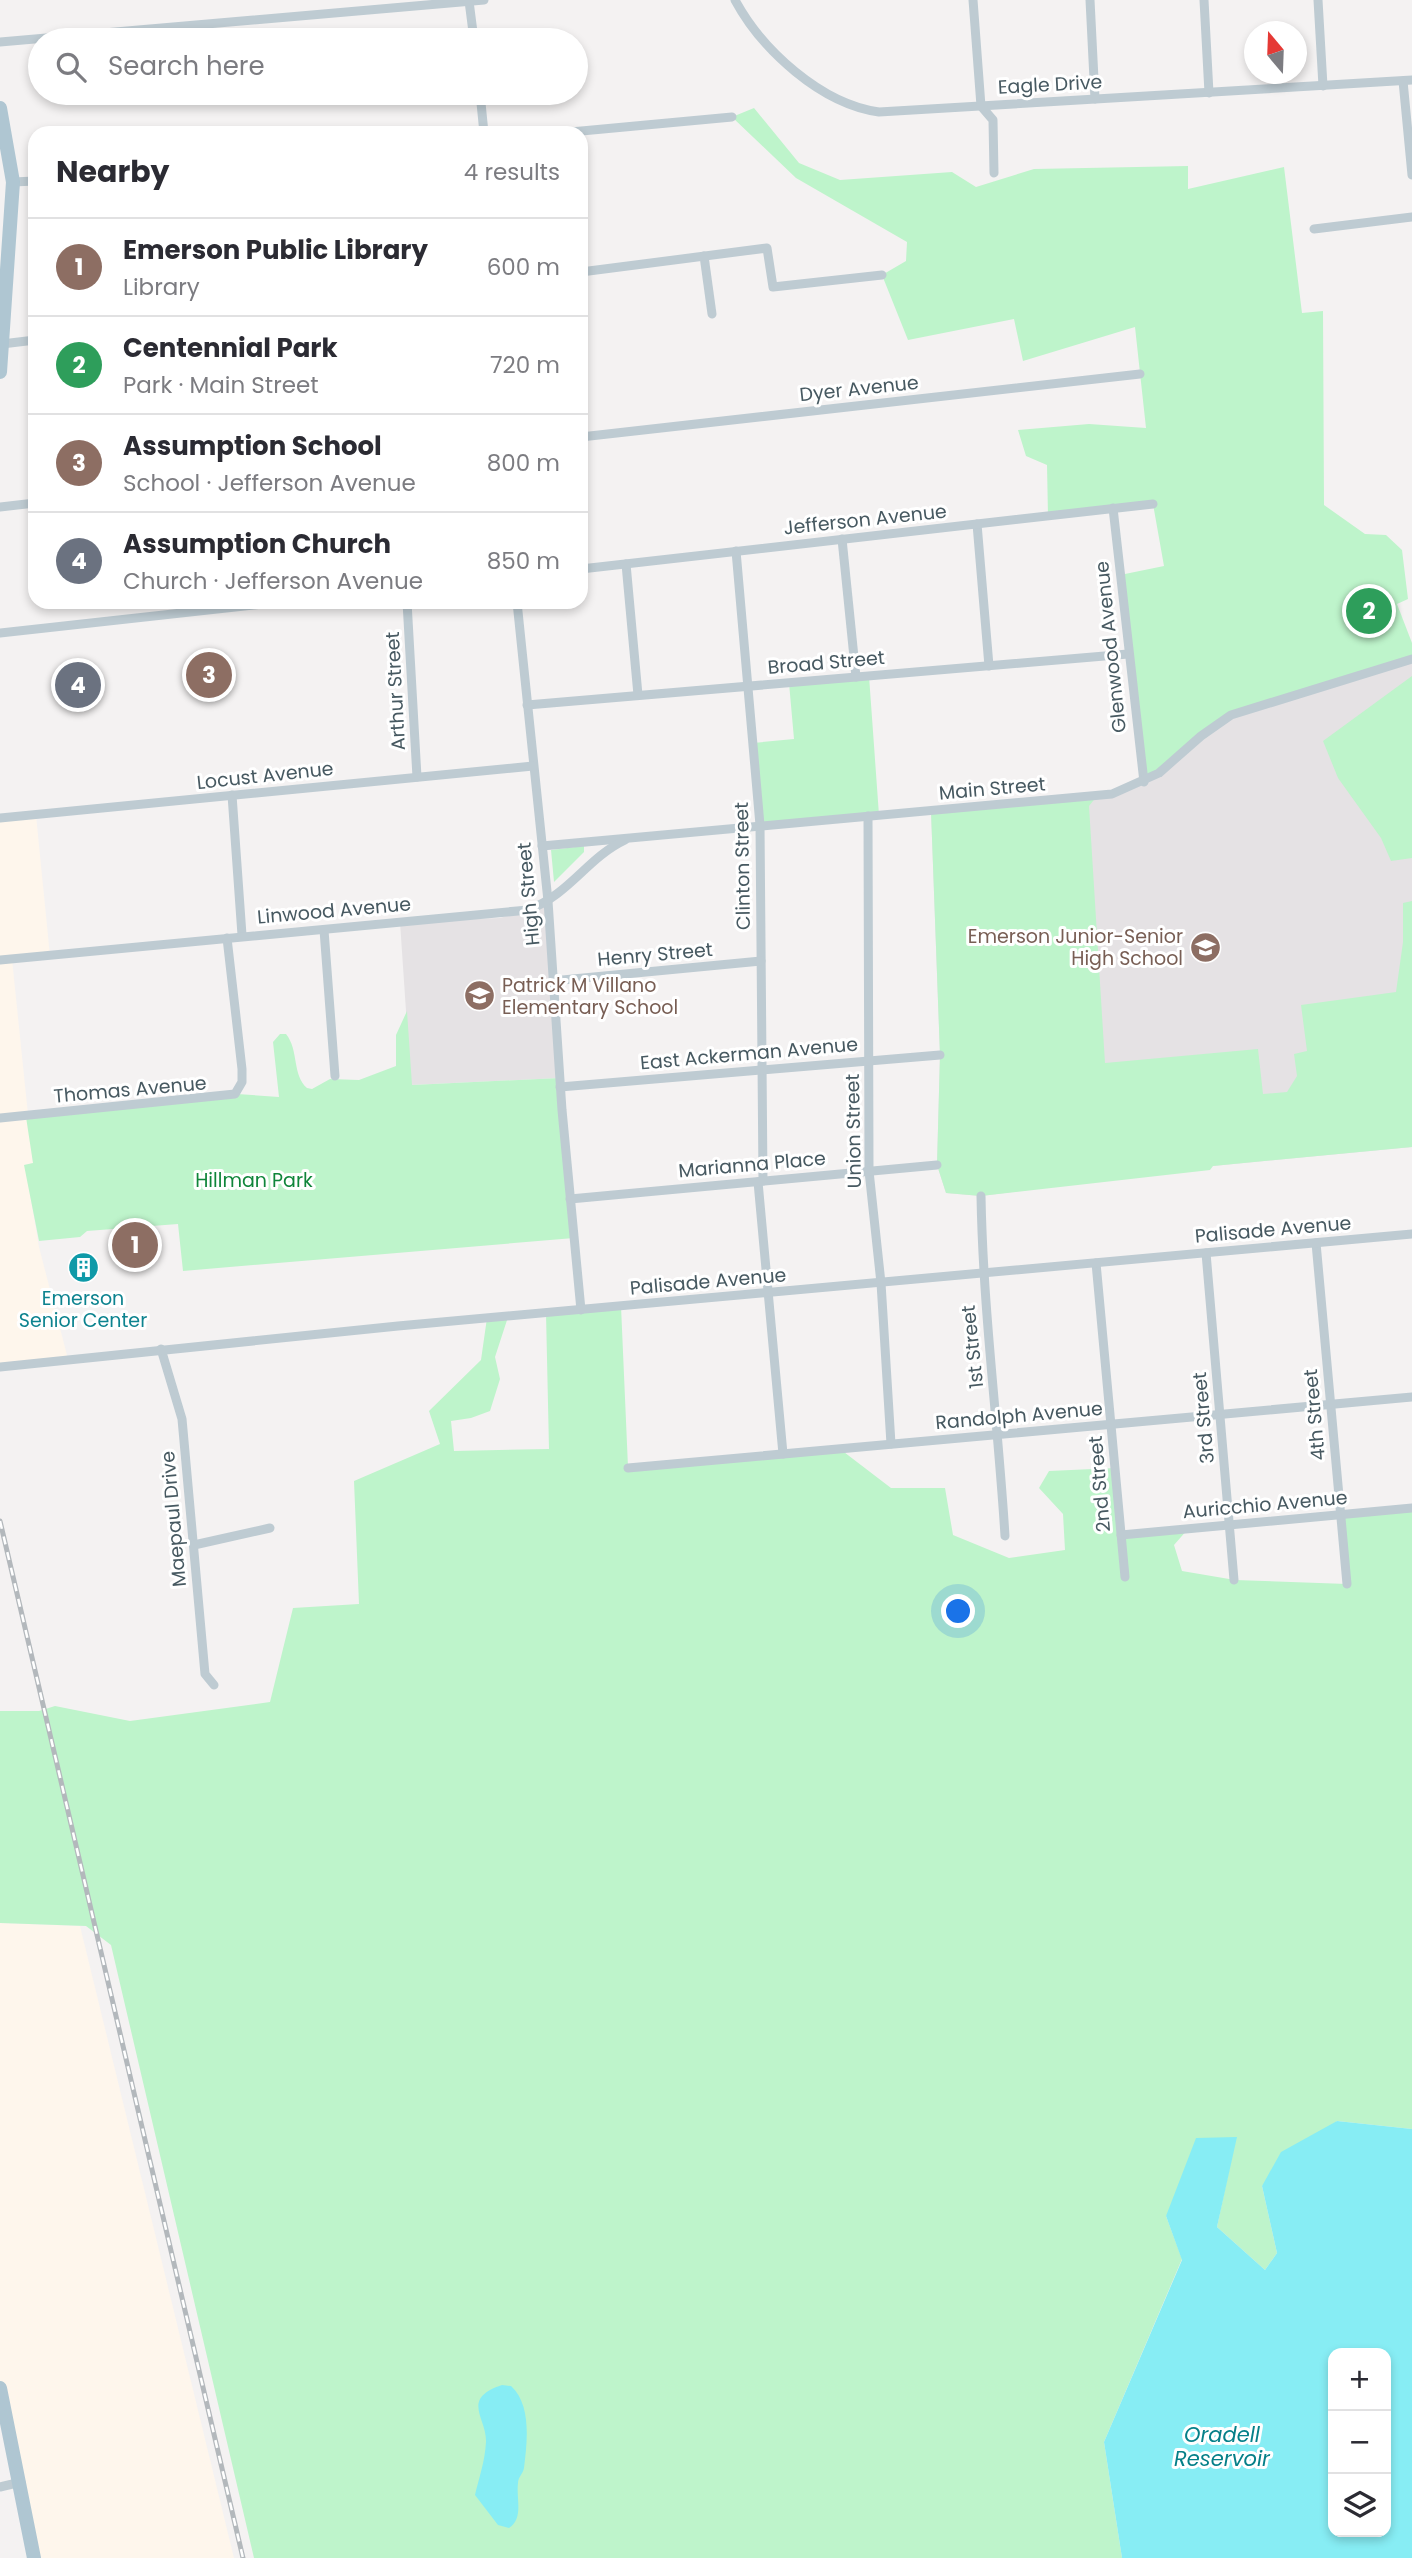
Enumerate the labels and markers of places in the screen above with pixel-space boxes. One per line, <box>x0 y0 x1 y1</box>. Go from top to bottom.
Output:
pin: 2 <box>1346 585 1392 637</box>
pin: 3 <box>186 649 232 701</box>
pin: 4 <box>55 659 101 711</box>
place label: Emerson Junior-Senior High School <box>968 923 1183 972</box>
school or university icon: Emerson Junior-Senior High School <box>1189 930 1223 964</box>
place label: Patrick M Villano Elementary School <box>502 972 678 1021</box>
school or university icon: Patrick M Villano Elementary School <box>462 979 496 1013</box>
pin: 1 <box>112 1219 158 1271</box>
building icon: Emerson Senior Center <box>66 1250 100 1284</box>
place label: Emerson Senior Center <box>19 1285 147 1334</box>

